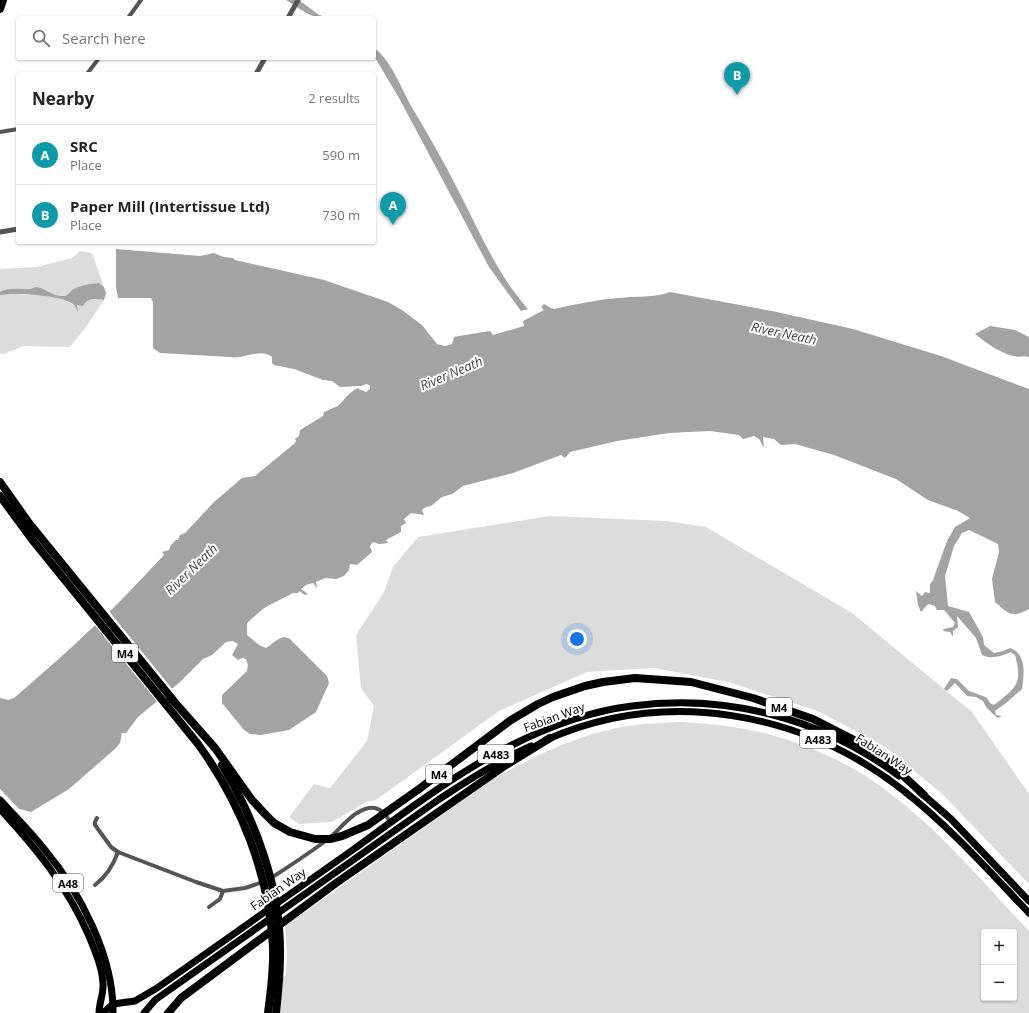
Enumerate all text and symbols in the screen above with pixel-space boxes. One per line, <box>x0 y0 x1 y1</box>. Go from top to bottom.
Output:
search box <box>16 16 376 60</box>
icon: search <box>30 27 52 49</box>
text: Search here <box>62 28 146 48</box>
pin: B <box>724 62 750 95</box>
text: Nearby <box>32 87 94 110</box>
text: 2 results <box>308 89 360 107</box>
text: SRC <box>70 136 98 156</box>
text: A <box>41 146 49 164</box>
text: 590 m <box>322 146 360 164</box>
text: Place <box>70 156 102 174</box>
pin: A <box>380 192 406 225</box>
text: Paper Mill (Intertissue Ltd) <box>70 196 270 216</box>
text: B <box>41 206 49 224</box>
text: 730 m <box>322 206 360 224</box>
text: Place <box>70 216 102 234</box>
water label: River Neath <box>750 317 818 349</box>
water label: River Neath <box>417 352 485 394</box>
water label: River Neath <box>161 539 221 599</box>
your location <box>567 629 587 649</box>
road number: M4 <box>112 644 138 662</box>
street label: Fabian Way <box>521 698 588 736</box>
road number: M4 <box>766 698 792 716</box>
street label: Fabian Way <box>852 729 916 779</box>
road number: A483 <box>800 730 836 748</box>
road number: A483 <box>478 745 514 763</box>
road number: M4 <box>426 765 452 783</box>
street label: Fabian Way <box>247 863 310 914</box>
road number: A48 <box>53 874 83 892</box>
map controls <box>981 929 1017 1001</box>
button: + <box>981 929 1017 965</box>
button: − <box>981 965 1017 1001</box>

